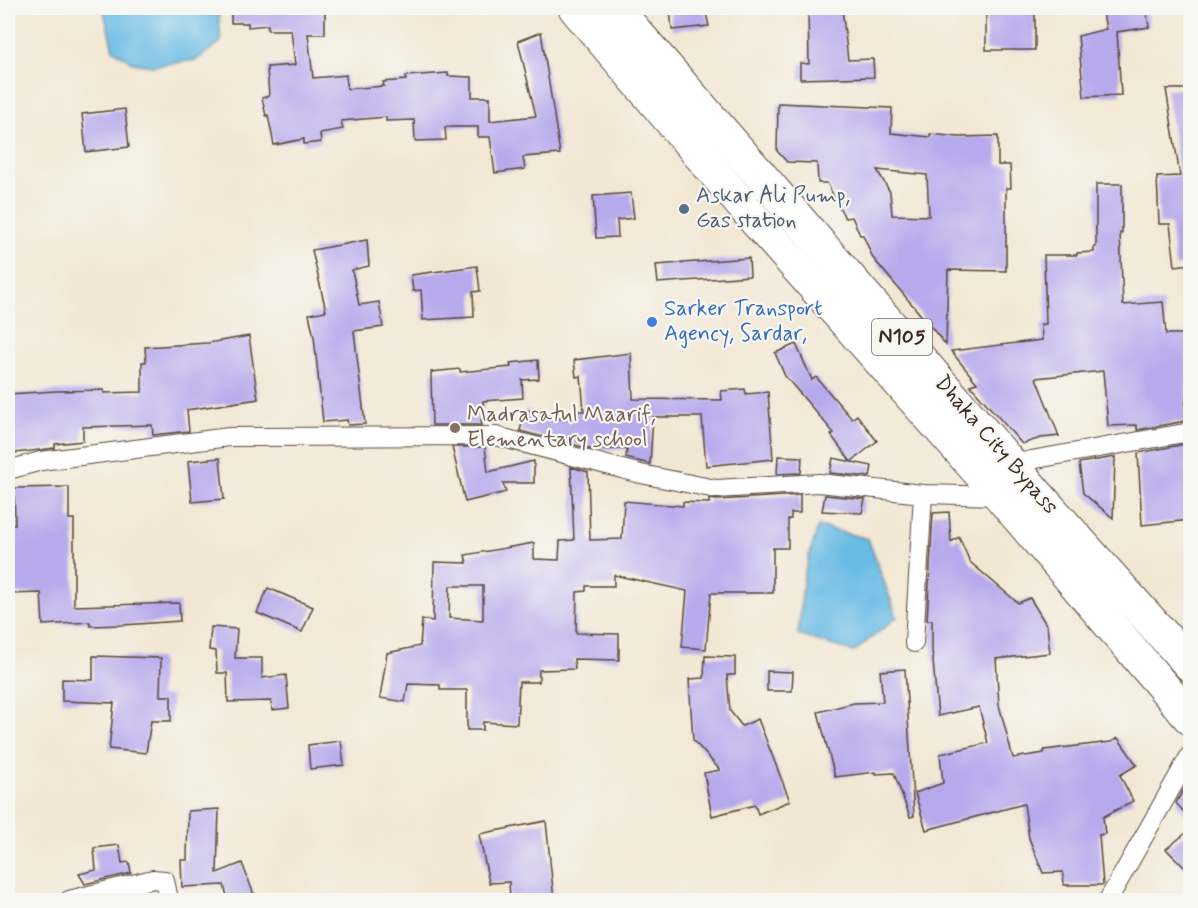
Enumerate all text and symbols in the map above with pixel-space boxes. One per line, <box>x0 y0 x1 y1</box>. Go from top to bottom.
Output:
place label: Askar Ali Pump, Gas station <box>696 182 851 235</box>
marker: Askar Ali Pump, Gas station <box>677 202 691 216</box>
place label: Sarker Transport Agency, Sardar, <box>664 295 822 349</box>
marker: Sarker Transport Agency, Sardar, <box>645 315 659 329</box>
road number: N105 <box>872 319 932 355</box>
street label: Dhaka City Bypass <box>928 370 1064 521</box>
place label: Madrasatul Maarif, Elementary school <box>467 401 656 454</box>
marker: Madrasatul Maarif, Elementary school <box>448 421 462 435</box>

